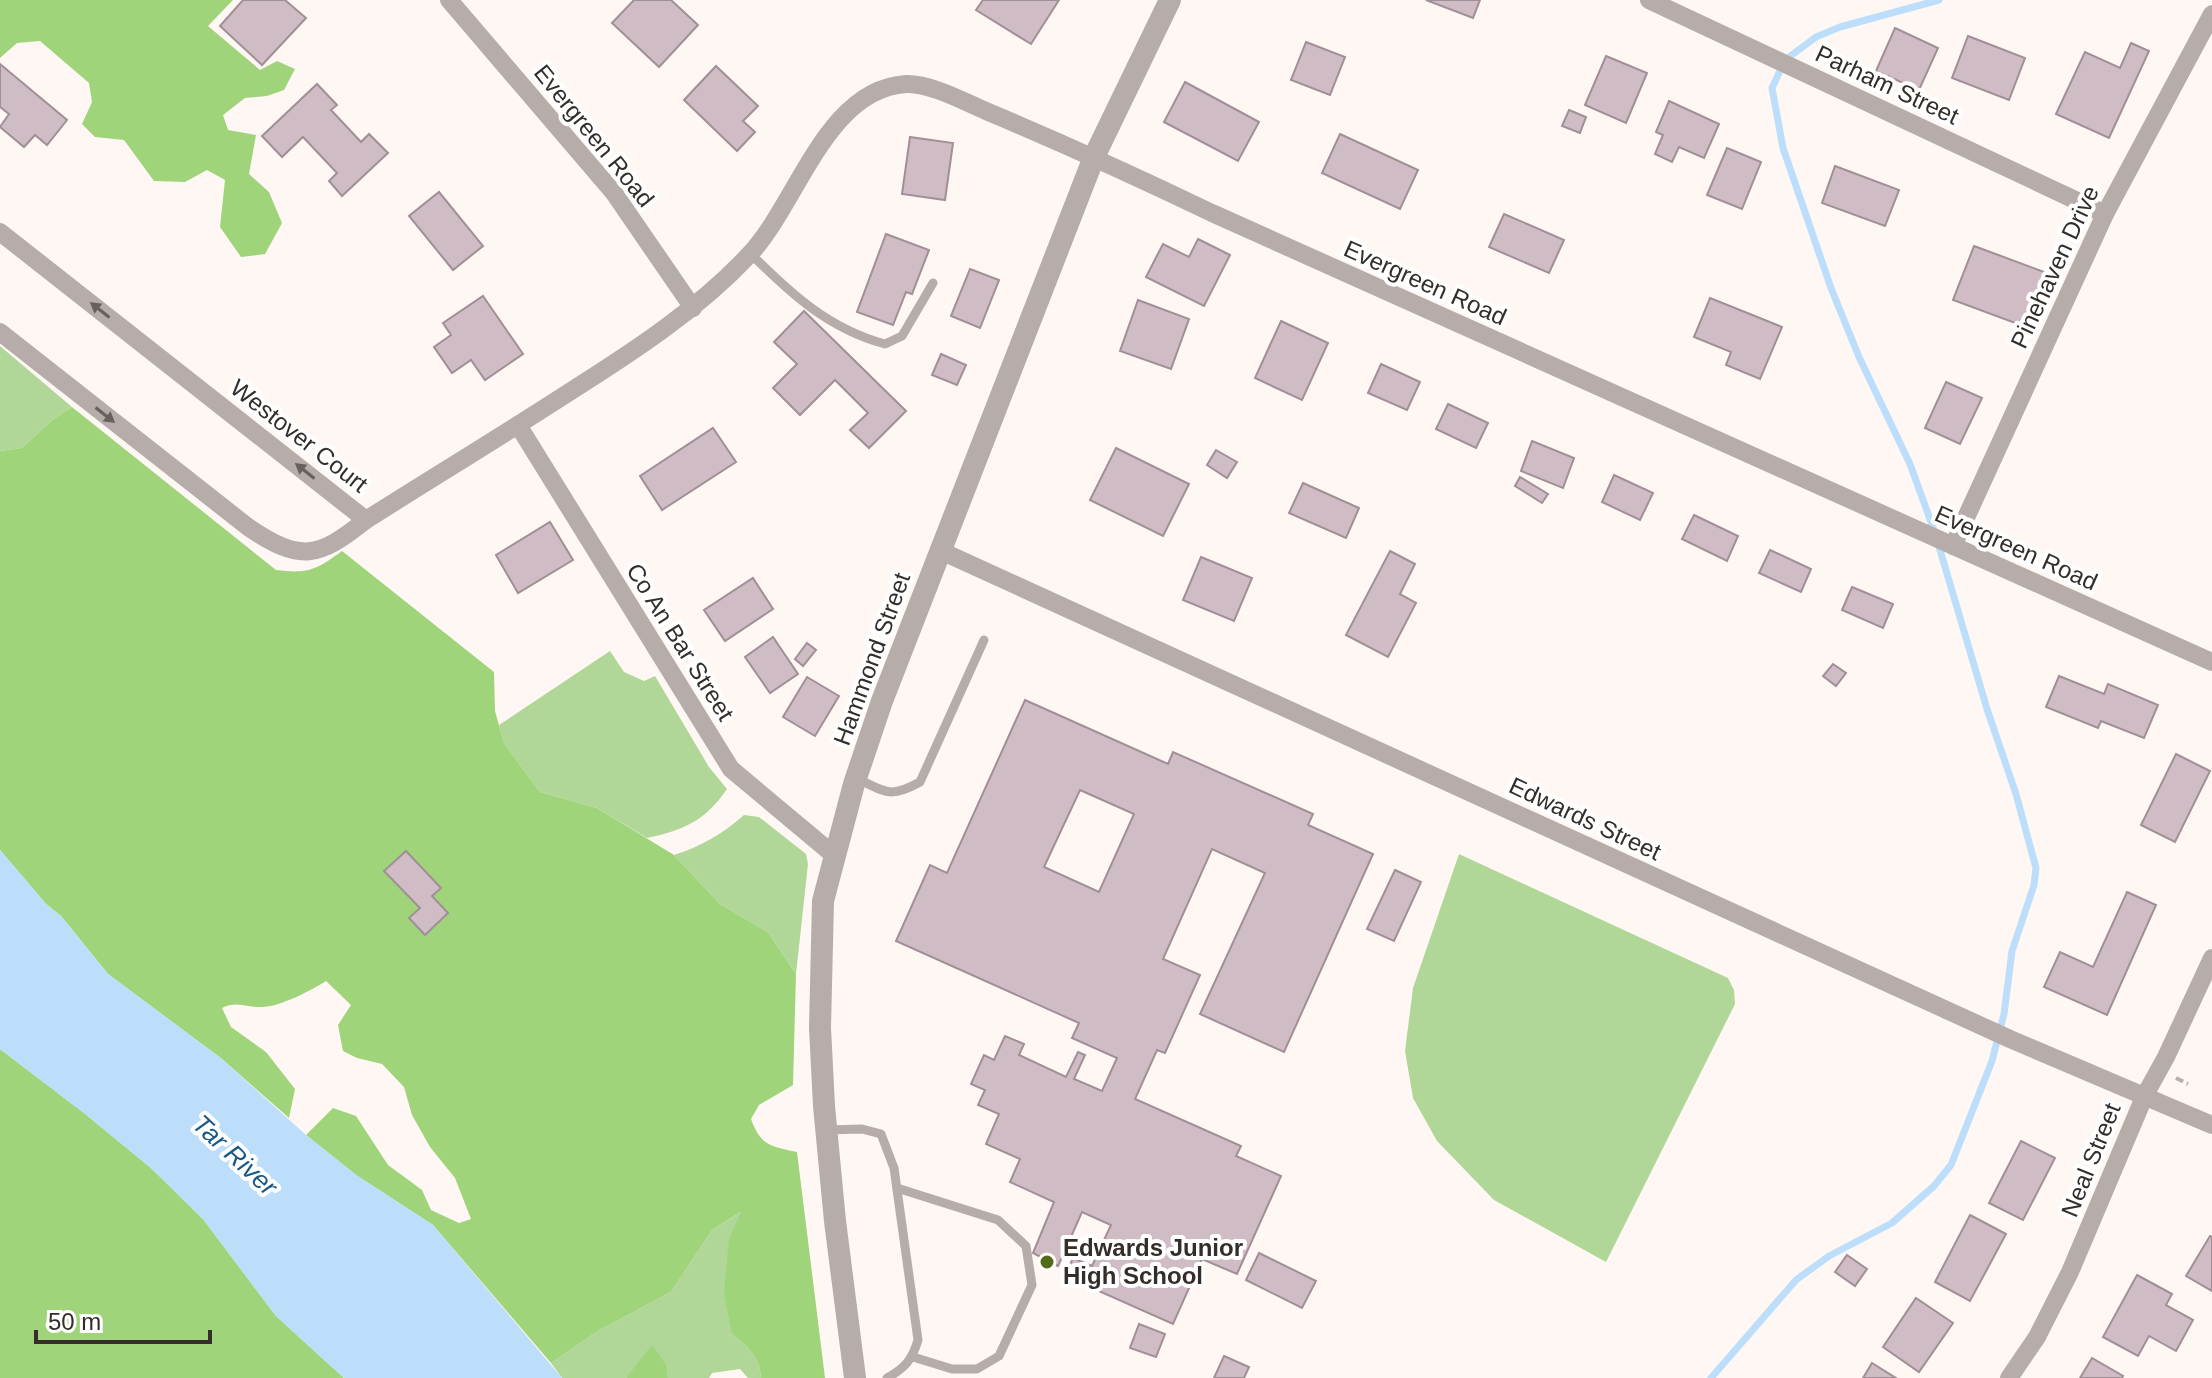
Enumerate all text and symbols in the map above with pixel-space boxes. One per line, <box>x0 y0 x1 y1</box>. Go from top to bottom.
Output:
street label: Parham Street <box>1811 40 1963 130</box>
street label: Evergreen Road <box>529 59 660 212</box>
street label: Pinehaven Drive <box>2005 181 2104 352</box>
street label: Evergreen Road <box>1340 235 1511 330</box>
one-way arrow <box>90 303 110 319</box>
street label: Westover Court <box>225 374 373 498</box>
one-way arrow <box>95 406 115 423</box>
one-way arrow <box>295 464 315 480</box>
street label: Evergreen Road <box>1931 500 2102 595</box>
street label: Co An Bar Street <box>621 558 740 726</box>
street label: Hammond Street <box>828 569 915 749</box>
street label: Edwards Street <box>1505 772 1666 866</box>
street label: Neal Street <box>2056 1099 2126 1221</box>
water label: Tar River <box>187 1108 284 1203</box>
place label: Edwards Junior High School <box>1063 1234 1243 1289</box>
marker: Edwards Junior High School <box>1038 1253 1056 1271</box>
scale bar <box>36 1294 210 1344</box>
text: 50 m <box>48 1308 101 1335</box>

